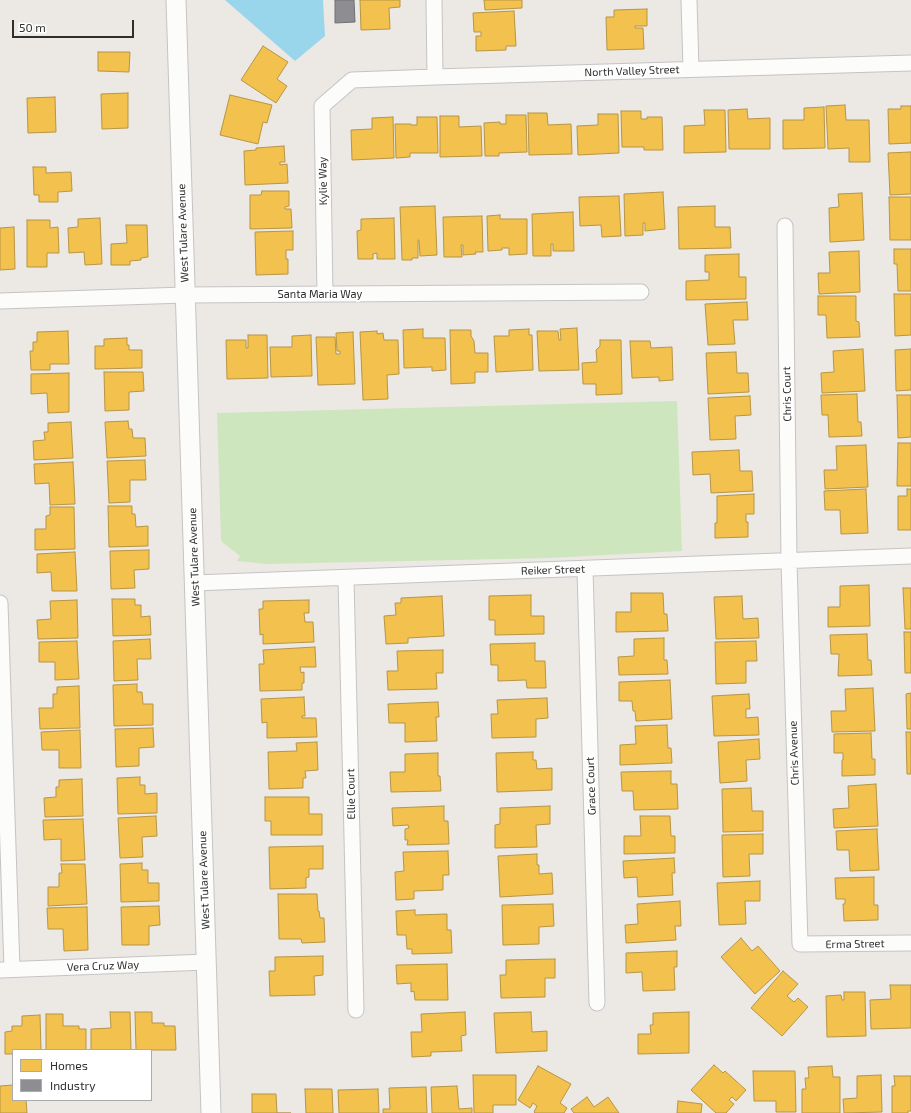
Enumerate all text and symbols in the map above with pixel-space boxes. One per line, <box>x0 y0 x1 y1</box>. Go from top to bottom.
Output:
scale bar <box>14 12 136 38</box>
text: 50 m <box>19 20 46 34</box>
street label: North Valley Street <box>584 63 680 79</box>
street label: Kylie Way <box>316 157 330 205</box>
street label: West Tulare Avenue <box>175 183 191 283</box>
street label: Santa Maria Way <box>278 287 362 301</box>
street label: Chris Court <box>780 366 794 422</box>
street label: West Tulare Avenue <box>186 507 202 607</box>
street label: Reiker Street <box>521 562 585 578</box>
street label: Chris Avenue <box>786 720 802 786</box>
street label: Grace Court <box>583 757 599 815</box>
street label: Ellie Court <box>344 768 358 820</box>
street label: West Tulare Avenue <box>196 830 212 930</box>
street label: Erma Street <box>825 937 885 951</box>
street label: Vera Cruz Way <box>67 958 139 974</box>
legend <box>12 1049 152 1101</box>
text: Homes <box>50 1058 88 1072</box>
text: Industry <box>50 1078 96 1092</box>

